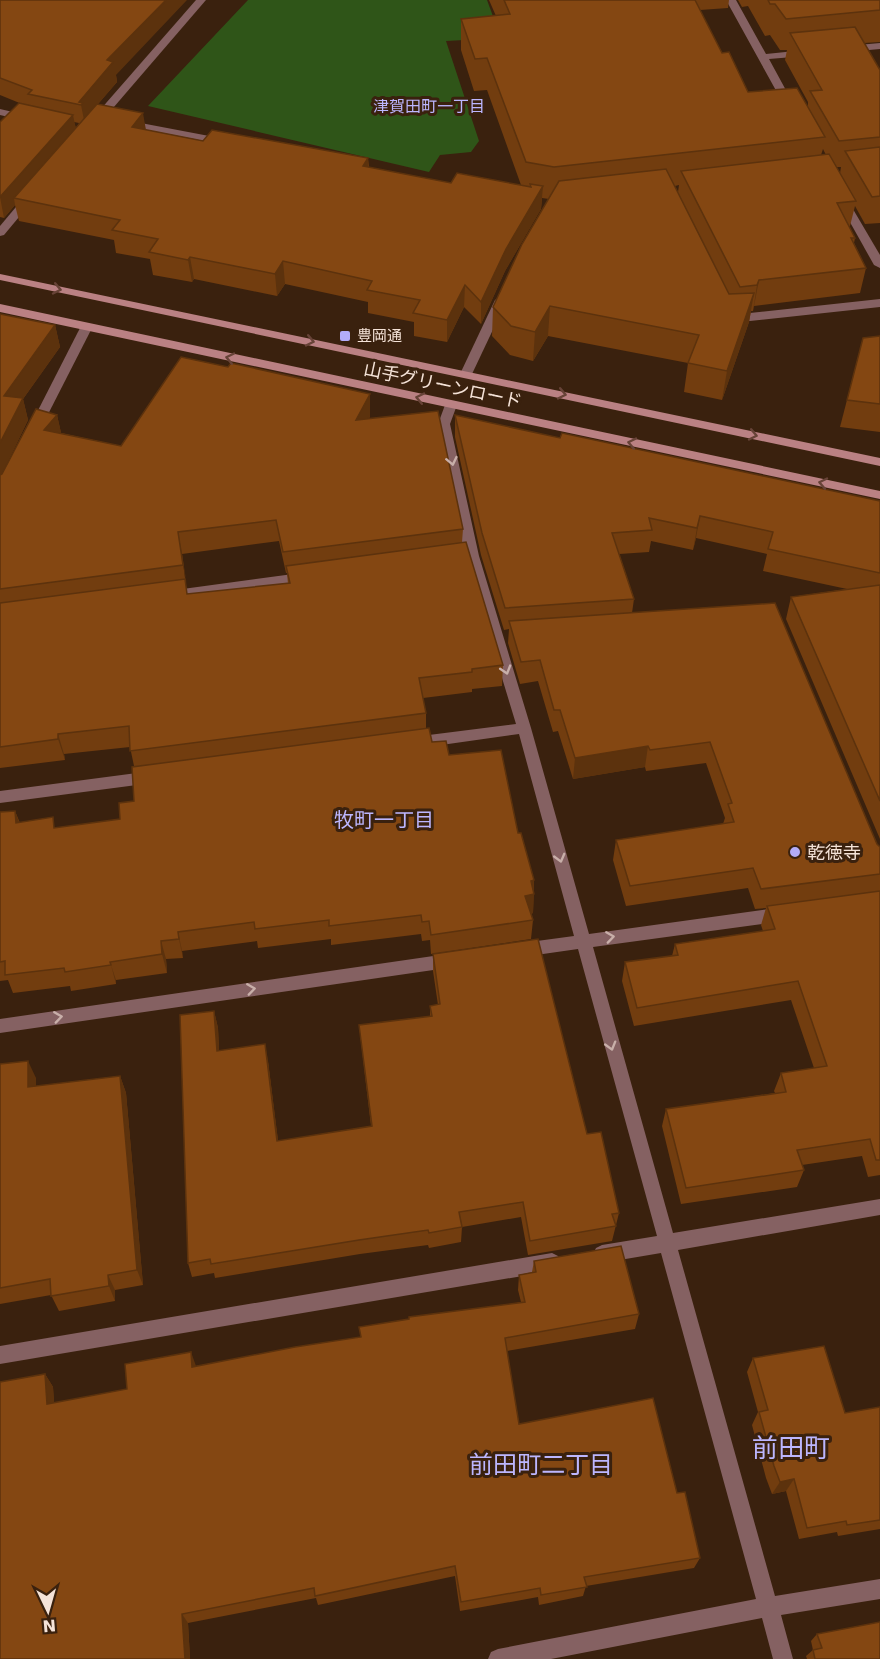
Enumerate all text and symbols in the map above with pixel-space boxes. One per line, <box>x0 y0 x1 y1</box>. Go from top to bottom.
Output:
district label: 津賀田町一丁目 <box>373 97 485 116</box>
one-way arrow <box>52 282 62 295</box>
place label: 豊岡通 <box>357 327 402 345</box>
marker: 豊岡通 <box>338 329 352 343</box>
one-way arrow <box>305 334 315 347</box>
one-way arrow <box>225 353 235 366</box>
street label: 山手グリーンロード <box>362 358 524 412</box>
one-way arrow <box>557 387 567 400</box>
one-way arrow <box>416 393 426 406</box>
one-way arrow <box>748 427 758 440</box>
one-way arrow <box>627 437 637 450</box>
one-way arrow <box>445 456 458 466</box>
one-way arrow <box>818 477 828 490</box>
one-way arrow <box>499 664 511 675</box>
district label: 牧町一丁目 <box>334 808 434 832</box>
place label: 乾徳寺 <box>807 842 861 863</box>
marker: 乾徳寺 <box>788 845 802 859</box>
one-way arrow <box>552 853 565 863</box>
one-way arrow <box>605 932 615 944</box>
one-way arrow <box>246 984 255 996</box>
one-way arrow <box>53 1012 62 1024</box>
one-way arrow <box>604 1041 617 1051</box>
district label: 前田町 <box>752 1433 830 1463</box>
district label: 前田町二丁目 <box>469 1451 613 1479</box>
north arrow <box>18 1581 78 1641</box>
text: N <box>42 1615 57 1635</box>

